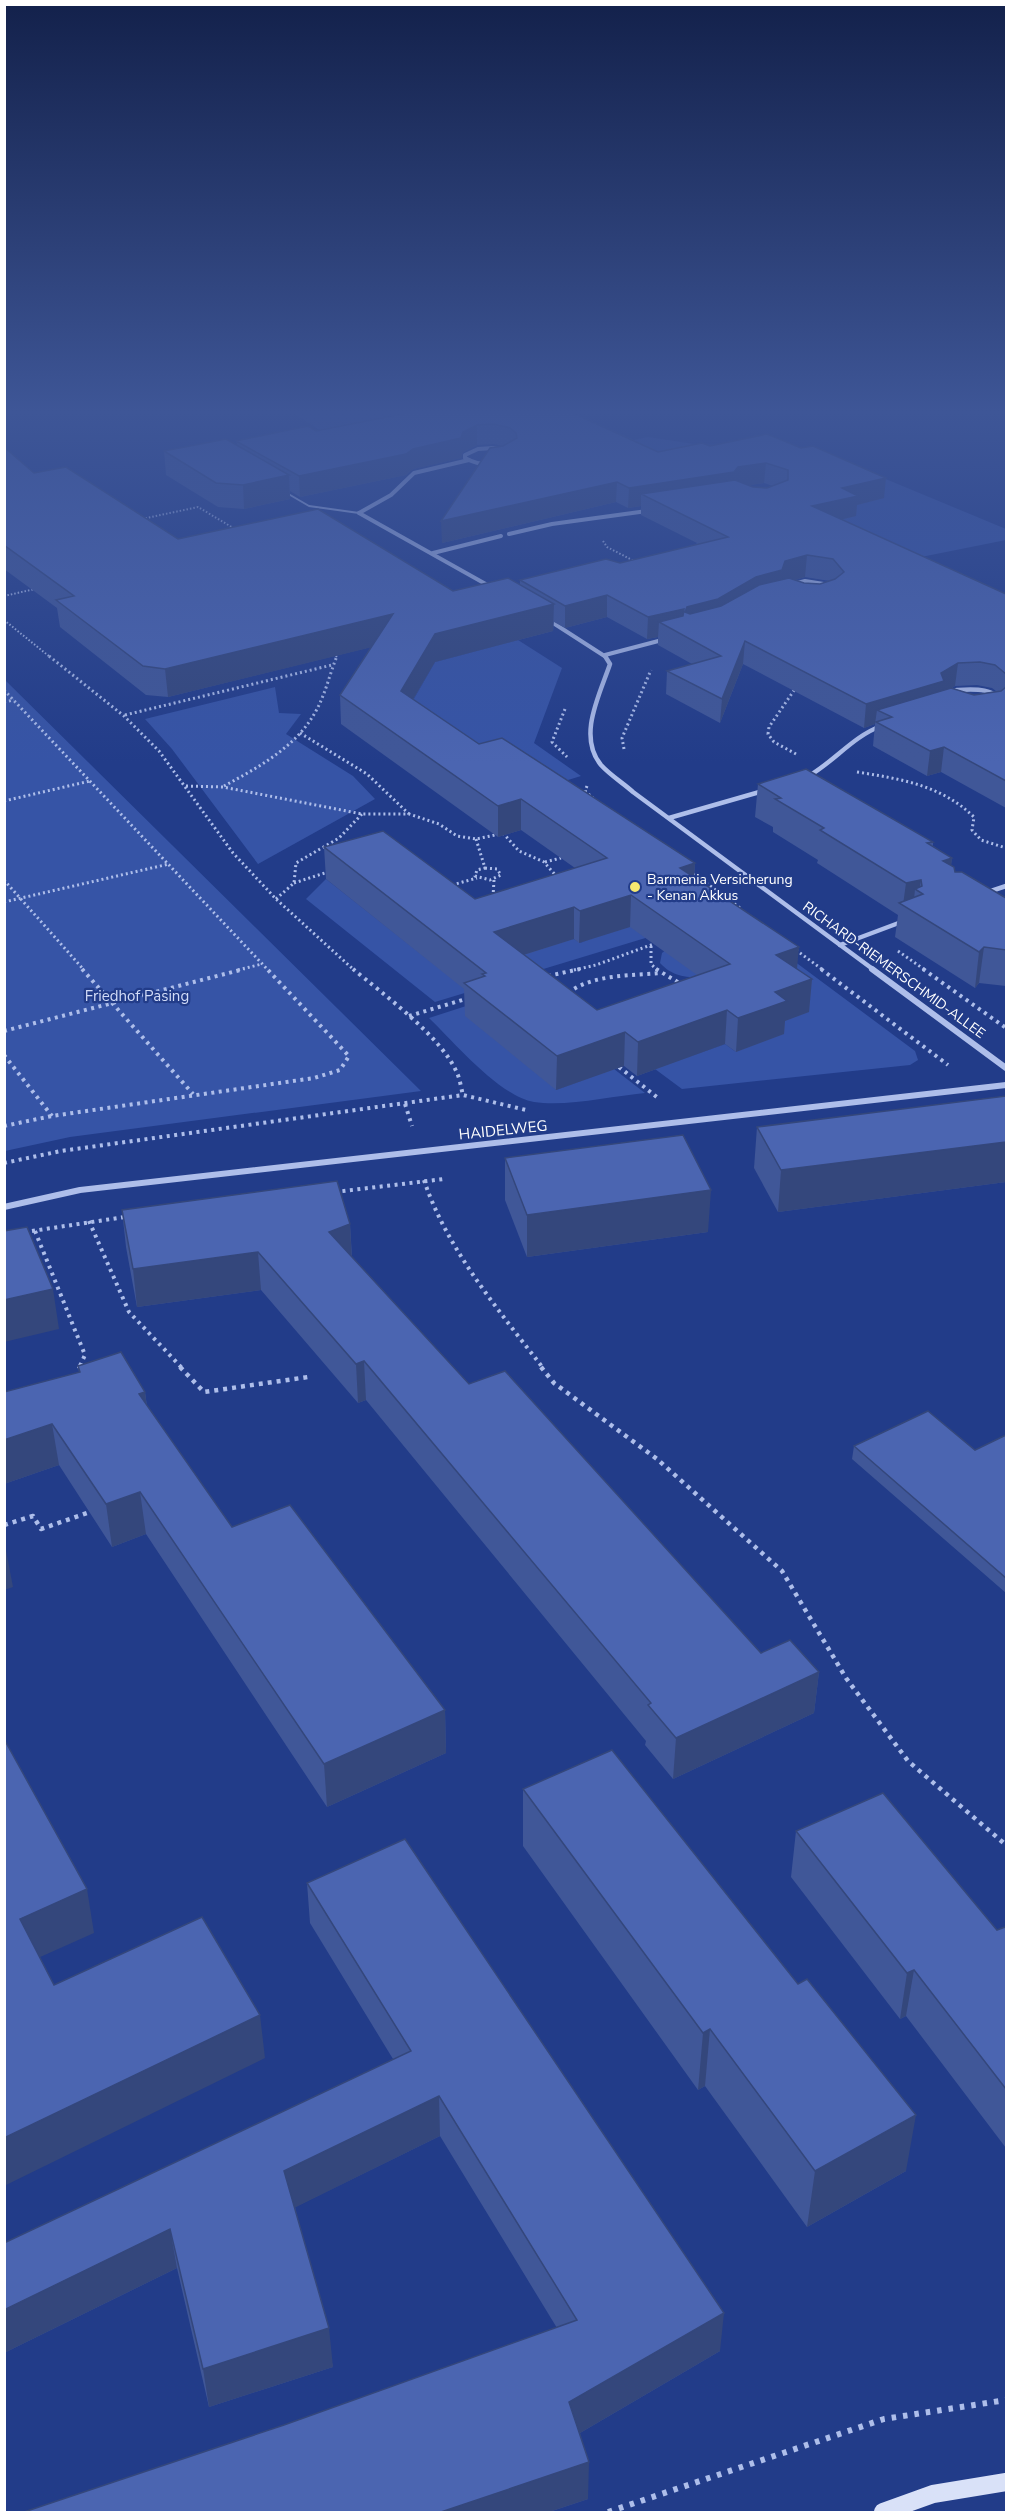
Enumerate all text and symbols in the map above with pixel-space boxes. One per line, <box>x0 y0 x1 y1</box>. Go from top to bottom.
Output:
place label: Barmenia Versicherung - Kenan Akkus <box>647 870 793 905</box>
marker: Barmenia Versicherung - Kenan Akkus <box>628 880 642 894</box>
street label: RICHARD-RIEMERSCHMID-ALLEE <box>799 897 989 1043</box>
park label: Friedhof Pasing <box>85 986 189 1006</box>
street label: HAIDELWEG <box>458 1115 548 1145</box>

